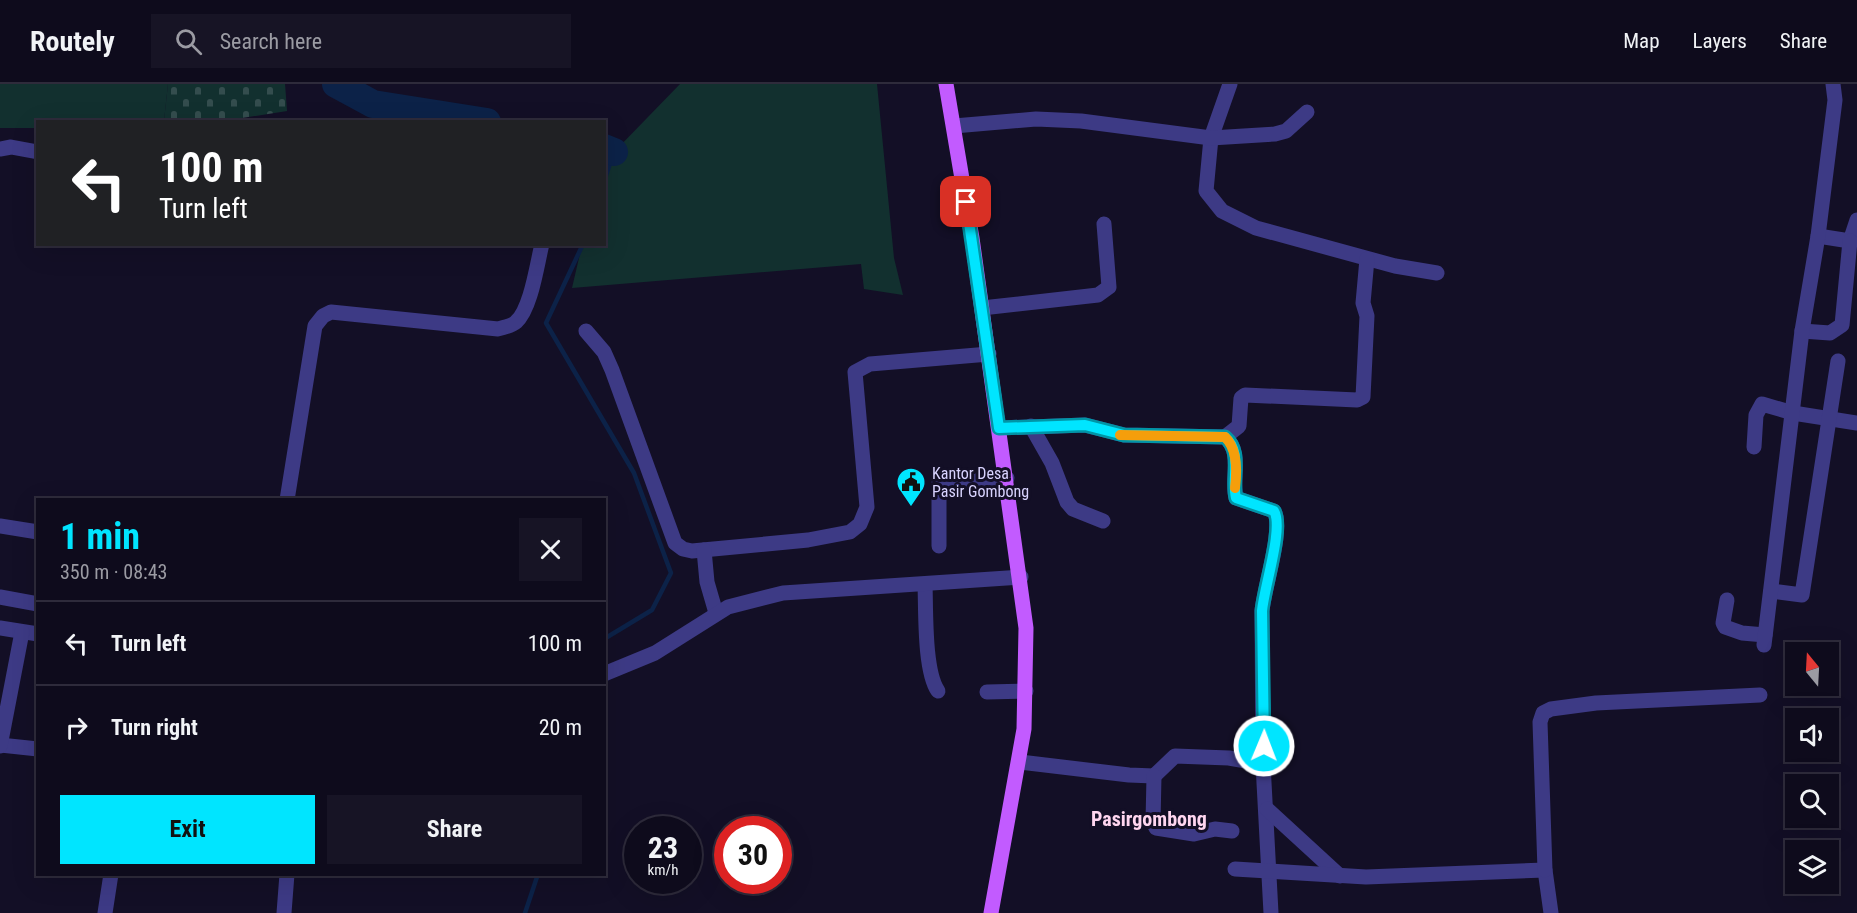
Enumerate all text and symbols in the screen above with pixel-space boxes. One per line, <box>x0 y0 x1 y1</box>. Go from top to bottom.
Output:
search box <box>151 14 571 68</box>
text: Routely <box>30 25 115 58</box>
icon: search <box>172 25 205 58</box>
text: Search here <box>220 29 322 54</box>
text: Map <box>1623 29 1660 53</box>
text: Layers <box>1693 29 1747 53</box>
text: Share <box>1780 29 1827 53</box>
text: 100 m <box>159 143 264 192</box>
icon: left <box>60 144 138 222</box>
pin <box>940 176 991 227</box>
icon: arrive <box>949 185 982 218</box>
text: Turn left <box>159 193 248 225</box>
place label: Kantor Desa Pasir Gombong <box>932 464 1029 501</box>
public building icon: Kantor Desa Pasir Gombong <box>895 466 927 508</box>
text: 1 min <box>60 516 140 558</box>
button: close <box>519 518 582 581</box>
text: 350 m · 08:43 <box>60 560 167 584</box>
icon: left <box>60 627 93 660</box>
text: Turn left <box>111 631 186 656</box>
text: 100 m <box>528 631 582 656</box>
north arrow <box>1785 642 1839 696</box>
map controls <box>1785 642 1839 894</box>
button: sound <box>1785 708 1839 762</box>
icon: right <box>60 711 93 744</box>
position arrow <box>1232 714 1296 778</box>
text: Turn right <box>111 715 198 740</box>
text: 20 m <box>539 715 582 740</box>
button: search <box>1785 774 1839 828</box>
button: Exit <box>60 795 315 864</box>
button: Share <box>327 795 582 864</box>
district label: Pasirgombong <box>1091 807 1207 831</box>
speed limit sign: 30 <box>714 816 792 894</box>
text: 23 <box>648 830 678 865</box>
button: layers <box>1785 840 1839 894</box>
text: km/h <box>648 861 678 879</box>

